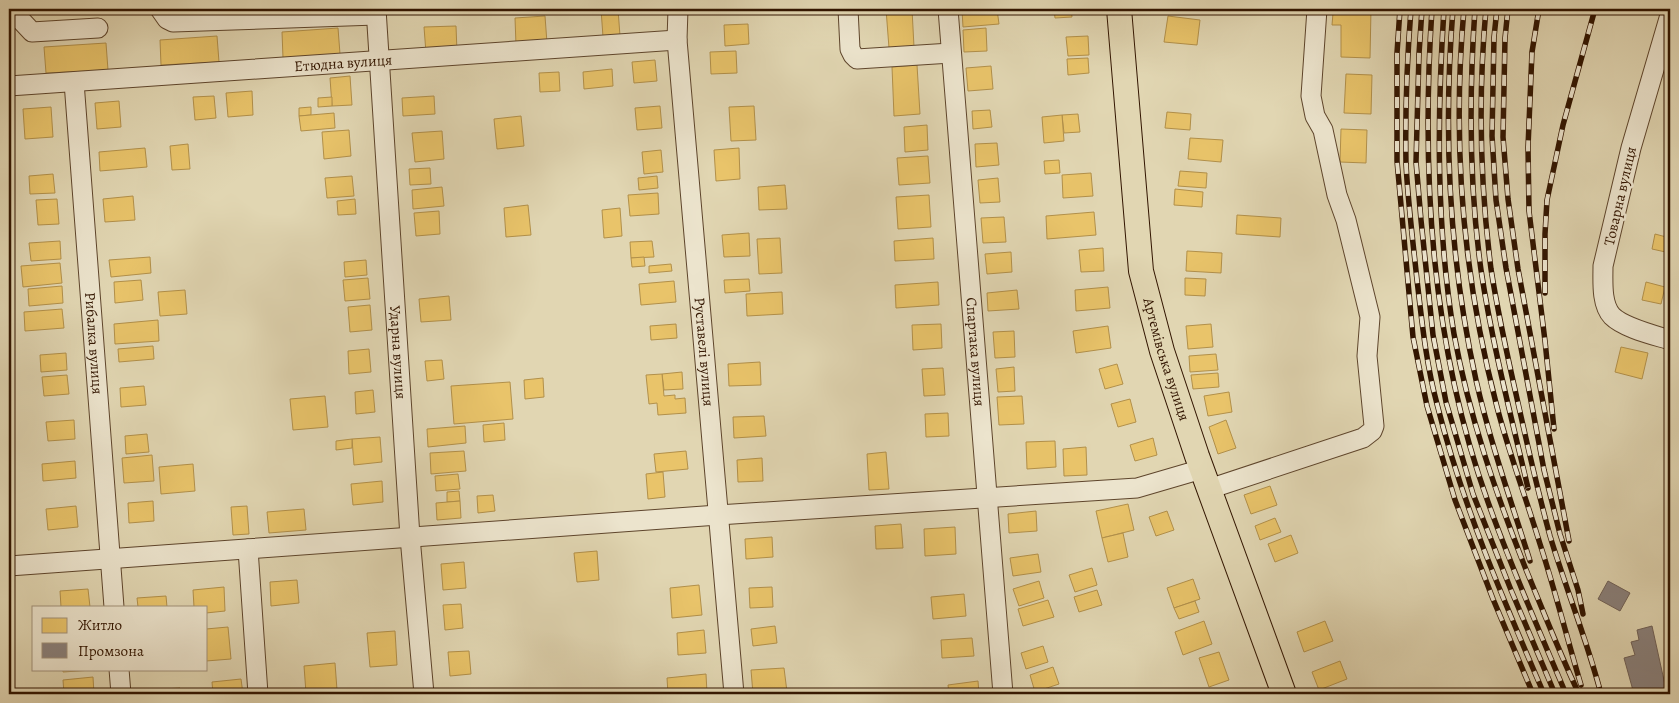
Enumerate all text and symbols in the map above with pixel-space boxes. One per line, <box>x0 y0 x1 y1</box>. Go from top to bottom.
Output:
street label: Етюдна вулиця <box>293 50 393 76</box>
street label: Товарна вулиця <box>1599 144 1641 248</box>
street label: Рибалка вулиця <box>80 291 108 395</box>
street label: Артемівська вулиця <box>1138 295 1195 424</box>
street label: Руставелі вулиця <box>689 296 719 407</box>
street label: Спартака вулиця <box>961 297 990 407</box>
street label: Ударна вулиця <box>385 305 411 400</box>
legend <box>32 606 208 670</box>
text: Житло <box>78 615 122 635</box>
text: Промзона <box>78 641 144 661</box>

